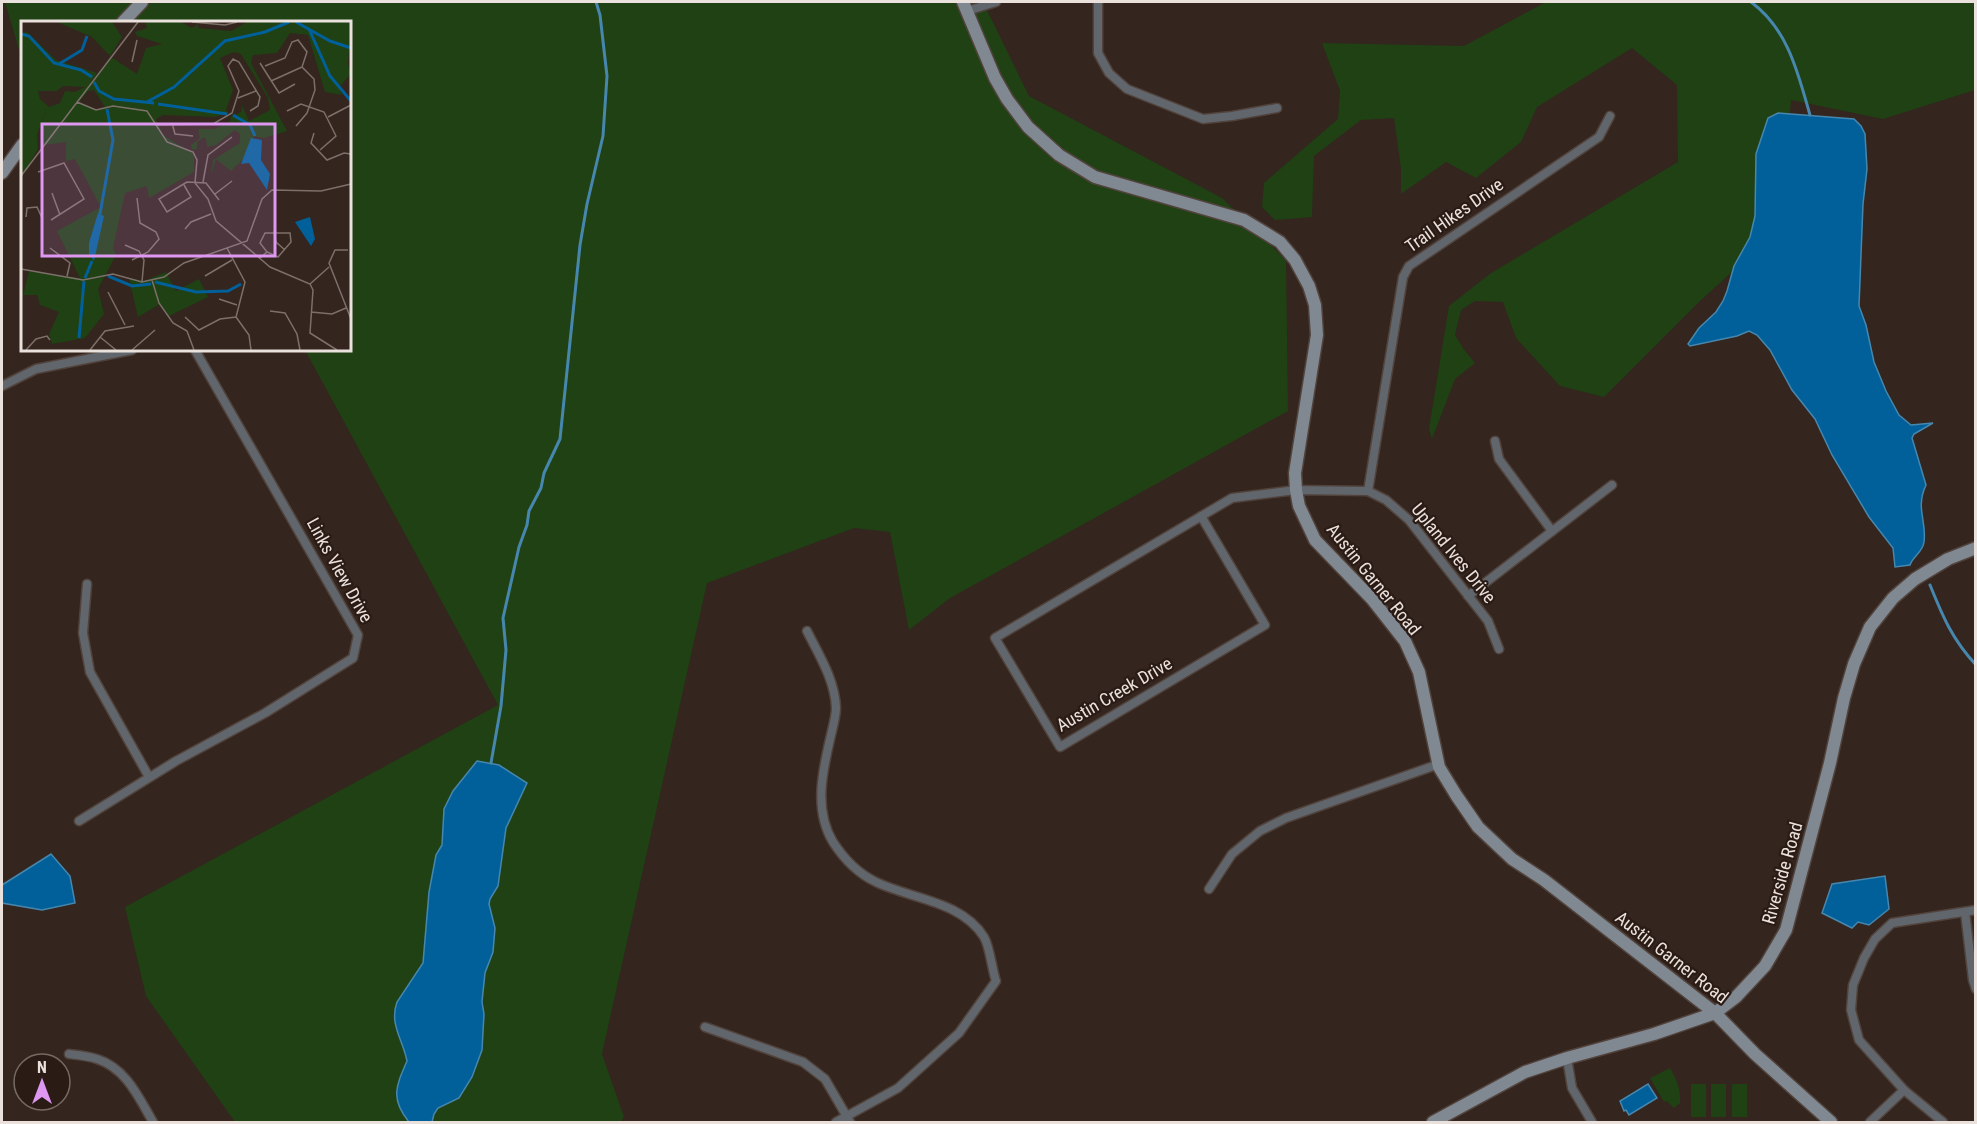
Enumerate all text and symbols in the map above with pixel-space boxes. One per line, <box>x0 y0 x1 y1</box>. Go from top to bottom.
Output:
inset map <box>21 21 351 351</box>
street label: Trail Hikes Drive <box>1401 173 1507 257</box>
street label: Upland Ives Drive <box>1407 499 1501 607</box>
street label: Links View Drive <box>303 514 377 626</box>
street label: Austin Garner Road <box>1323 519 1425 639</box>
street label: Austin Creek Drive <box>1052 652 1176 736</box>
street label: Riverside Road <box>1757 820 1807 926</box>
street label: Austin Garner Road <box>1611 907 1733 1007</box>
north arrow <box>12 1052 72 1112</box>
text: N <box>37 1058 47 1077</box>

